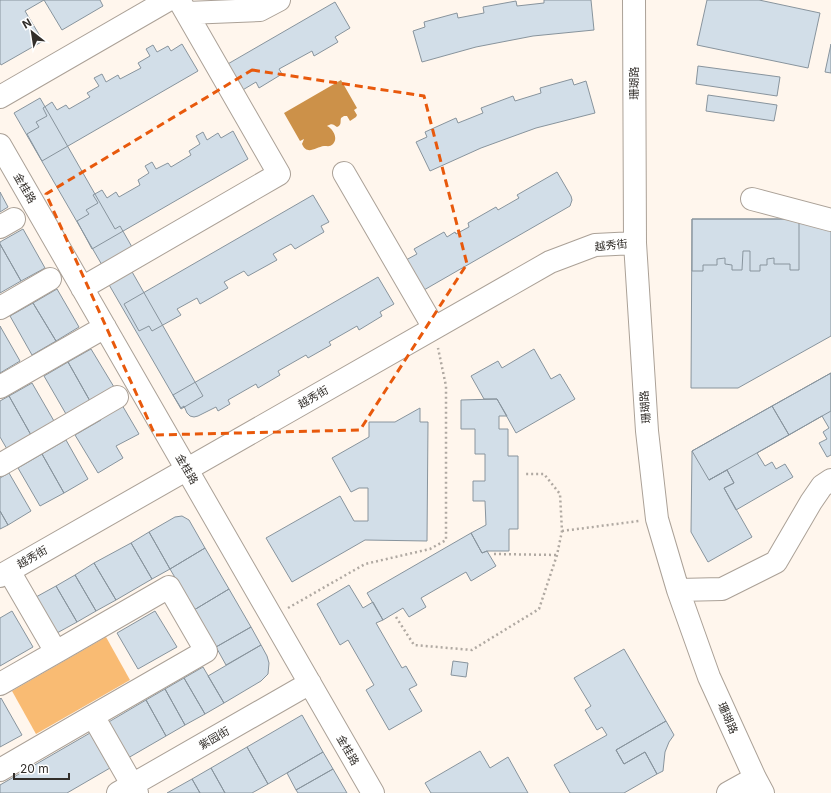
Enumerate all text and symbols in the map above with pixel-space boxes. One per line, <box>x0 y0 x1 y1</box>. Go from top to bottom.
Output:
north arrow <box>12 12 52 52</box>
text: N <box>20 15 34 31</box>
street label: 珊瑚路 <box>627 67 641 100</box>
street label: 金桂路 <box>11 170 39 206</box>
street label: 越秀街 <box>594 236 628 254</box>
street label: 越秀街 <box>295 383 331 411</box>
street label: 珊瑚路 <box>637 390 653 424</box>
street label: 金桂路 <box>173 451 201 487</box>
street label: 越秀街 <box>14 543 50 571</box>
street label: 珊瑚路 <box>715 700 741 736</box>
street label: 紫园街 <box>196 724 232 752</box>
street label: 金桂路 <box>334 732 362 768</box>
scale bar <box>14 755 69 781</box>
text: 20 m <box>20 761 49 776</box>

